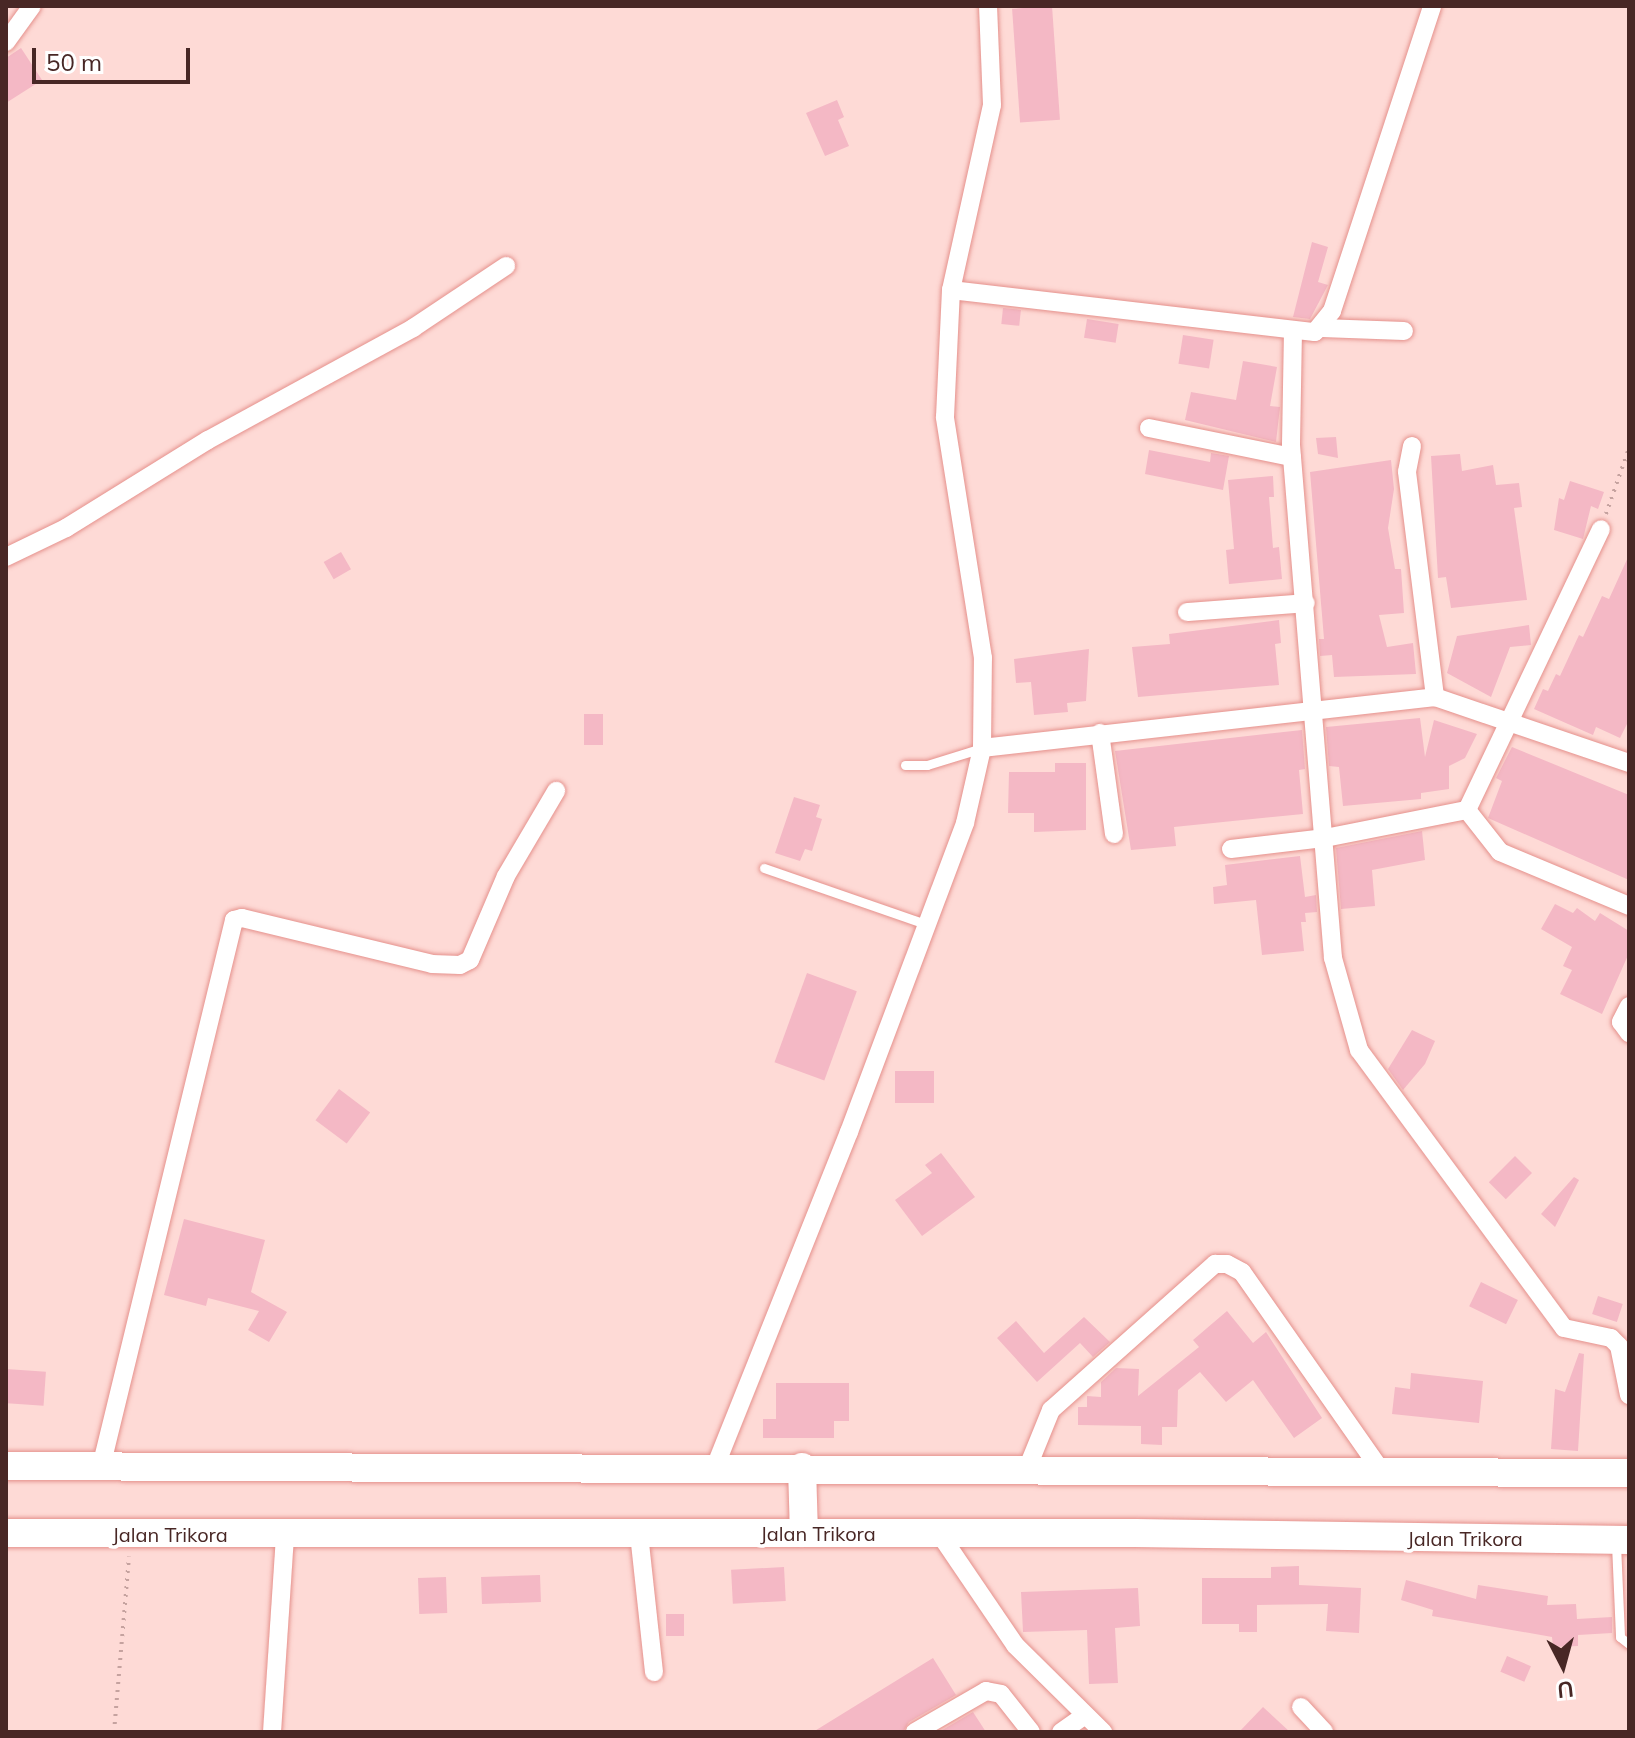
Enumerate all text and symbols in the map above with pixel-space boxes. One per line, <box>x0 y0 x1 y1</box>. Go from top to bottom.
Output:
scale bar <box>36 32 194 82</box>
text: 50 m <box>46 47 102 77</box>
street label: Jalan Trikora <box>760 1521 876 1545</box>
street label: Jalan Trikora <box>112 1522 228 1546</box>
street label: Jalan Trikora <box>1407 1526 1523 1550</box>
north arrow <box>1523 1626 1603 1706</box>
text: U <box>1556 1675 1575 1705</box>

